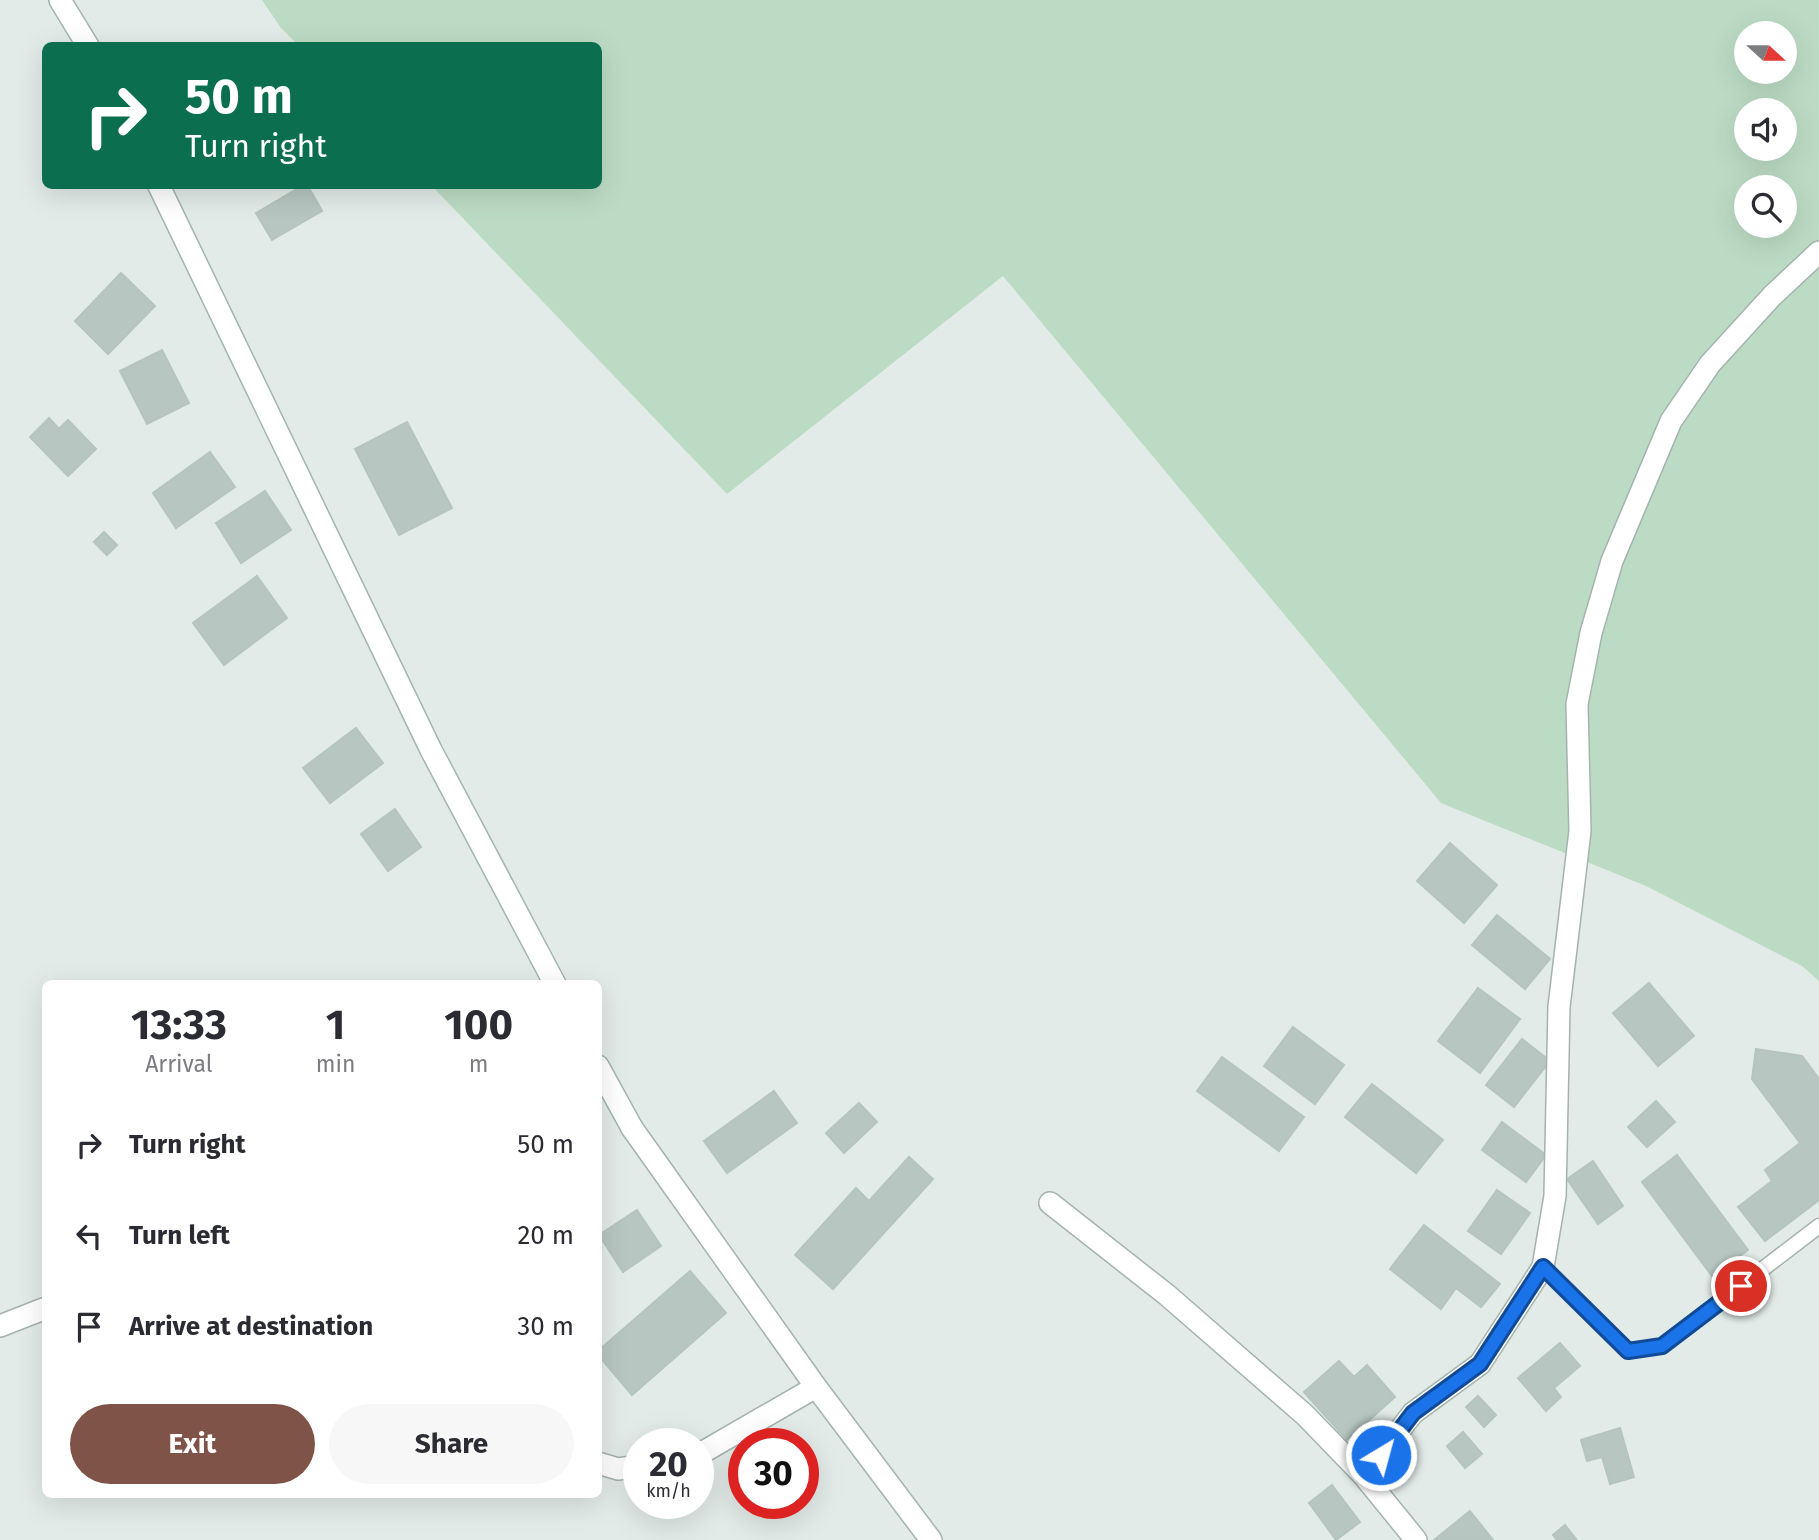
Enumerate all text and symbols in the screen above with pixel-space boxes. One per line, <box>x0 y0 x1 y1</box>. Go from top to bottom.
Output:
north arrow <box>1734 21 1797 84</box>
map controls <box>1734 21 1797 238</box>
text: 50 m <box>185 67 293 126</box>
icon: right <box>70 70 161 161</box>
button: sound <box>1734 98 1797 161</box>
text: Turn right <box>185 127 327 165</box>
button: search <box>1734 175 1797 238</box>
text: 13:33 <box>131 1000 227 1050</box>
text: 1 <box>326 1000 345 1050</box>
text: 100 <box>444 1000 513 1050</box>
text: Arrival <box>145 1050 213 1078</box>
text: min <box>316 1050 355 1078</box>
text: m <box>469 1050 489 1078</box>
icon: right <box>70 1126 108 1164</box>
text: Turn right <box>129 1129 246 1160</box>
text: 50 m <box>517 1129 574 1160</box>
icon: left <box>70 1217 108 1255</box>
text: Turn left <box>129 1220 230 1251</box>
text: 20 m <box>517 1220 574 1251</box>
pin <box>1711 1256 1771 1316</box>
icon: arrive <box>1722 1267 1760 1305</box>
icon: arrive <box>70 1308 108 1346</box>
text: Arrive at destination <box>129 1311 373 1342</box>
text: 30 m <box>517 1311 574 1342</box>
button: Exit <box>70 1404 315 1484</box>
button: Share <box>329 1404 574 1484</box>
position arrow <box>1344 1418 1418 1492</box>
speed limit sign: 30 <box>728 1428 819 1519</box>
text: 20 <box>649 1443 688 1485</box>
text: km/h <box>646 1480 691 1502</box>

